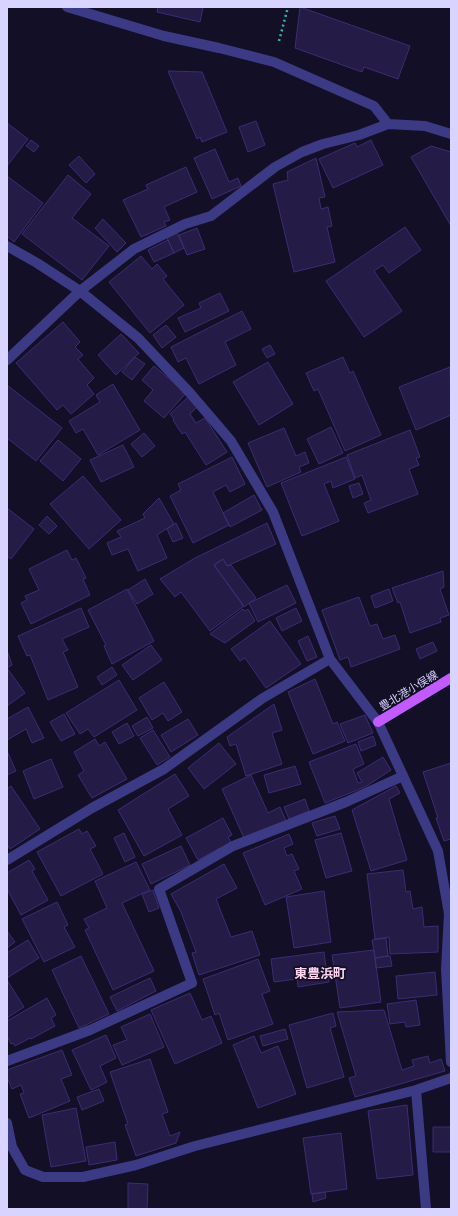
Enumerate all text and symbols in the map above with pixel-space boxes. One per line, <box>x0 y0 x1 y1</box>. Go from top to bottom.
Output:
street label: 豊北港小俣線 <box>376 667 440 713</box>
district label: 東豊浜町 <box>294 964 346 982</box>

